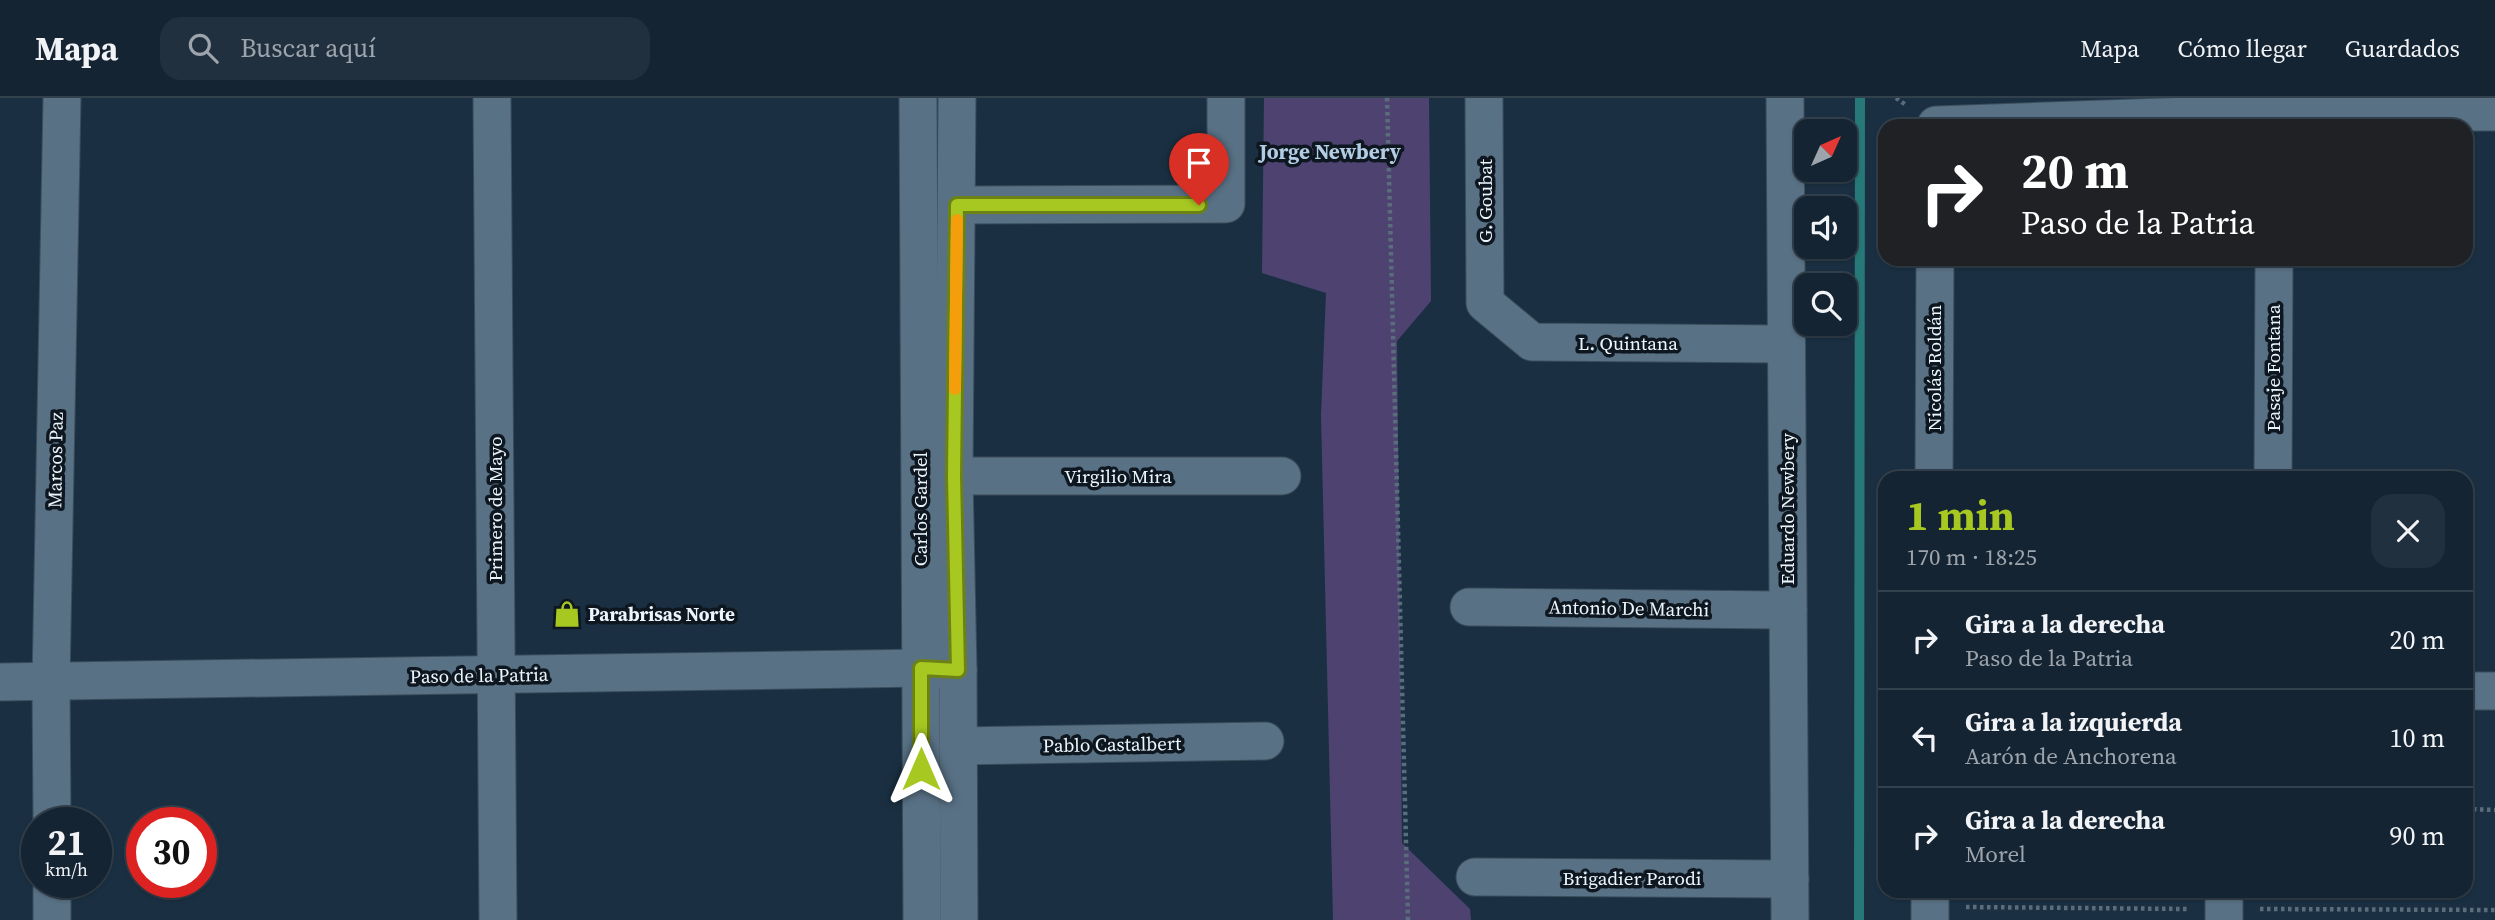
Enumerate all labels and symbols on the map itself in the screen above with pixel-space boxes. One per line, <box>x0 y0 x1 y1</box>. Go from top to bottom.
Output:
north arrow <box>1794 119 1857 182</box>
pin <box>1169 133 1229 205</box>
district label: Jorge Newbery <box>1257 137 1402 166</box>
street label: G. Goubat <box>1472 158 1498 243</box>
street label: Pasaje Fontana <box>2260 304 2286 432</box>
street label: Nicolás Roldán <box>1921 305 1947 431</box>
street label: L. Quintana <box>1578 330 1678 356</box>
street label: Marcos Paz <box>41 411 69 508</box>
street label: Eduardo Newbery <box>1774 433 1800 585</box>
street label: Primero de Mayo <box>482 436 508 582</box>
street label: Carlos Gardel <box>907 451 933 566</box>
street label: Virgilio Mira <box>1064 463 1172 489</box>
street label: Antonio De Marchi <box>1548 594 1710 622</box>
shop icon: Parabrisas Norte <box>552 599 582 629</box>
place label: Parabrisas Norte <box>588 601 735 627</box>
street label: Paso de la Patria <box>409 661 549 689</box>
street label: Pablo Castalbert <box>1042 730 1182 758</box>
position arrow <box>884 732 958 806</box>
speed limit sign: 30 <box>126 807 217 898</box>
street label: Brigadier Parodi <box>1563 865 1702 891</box>

